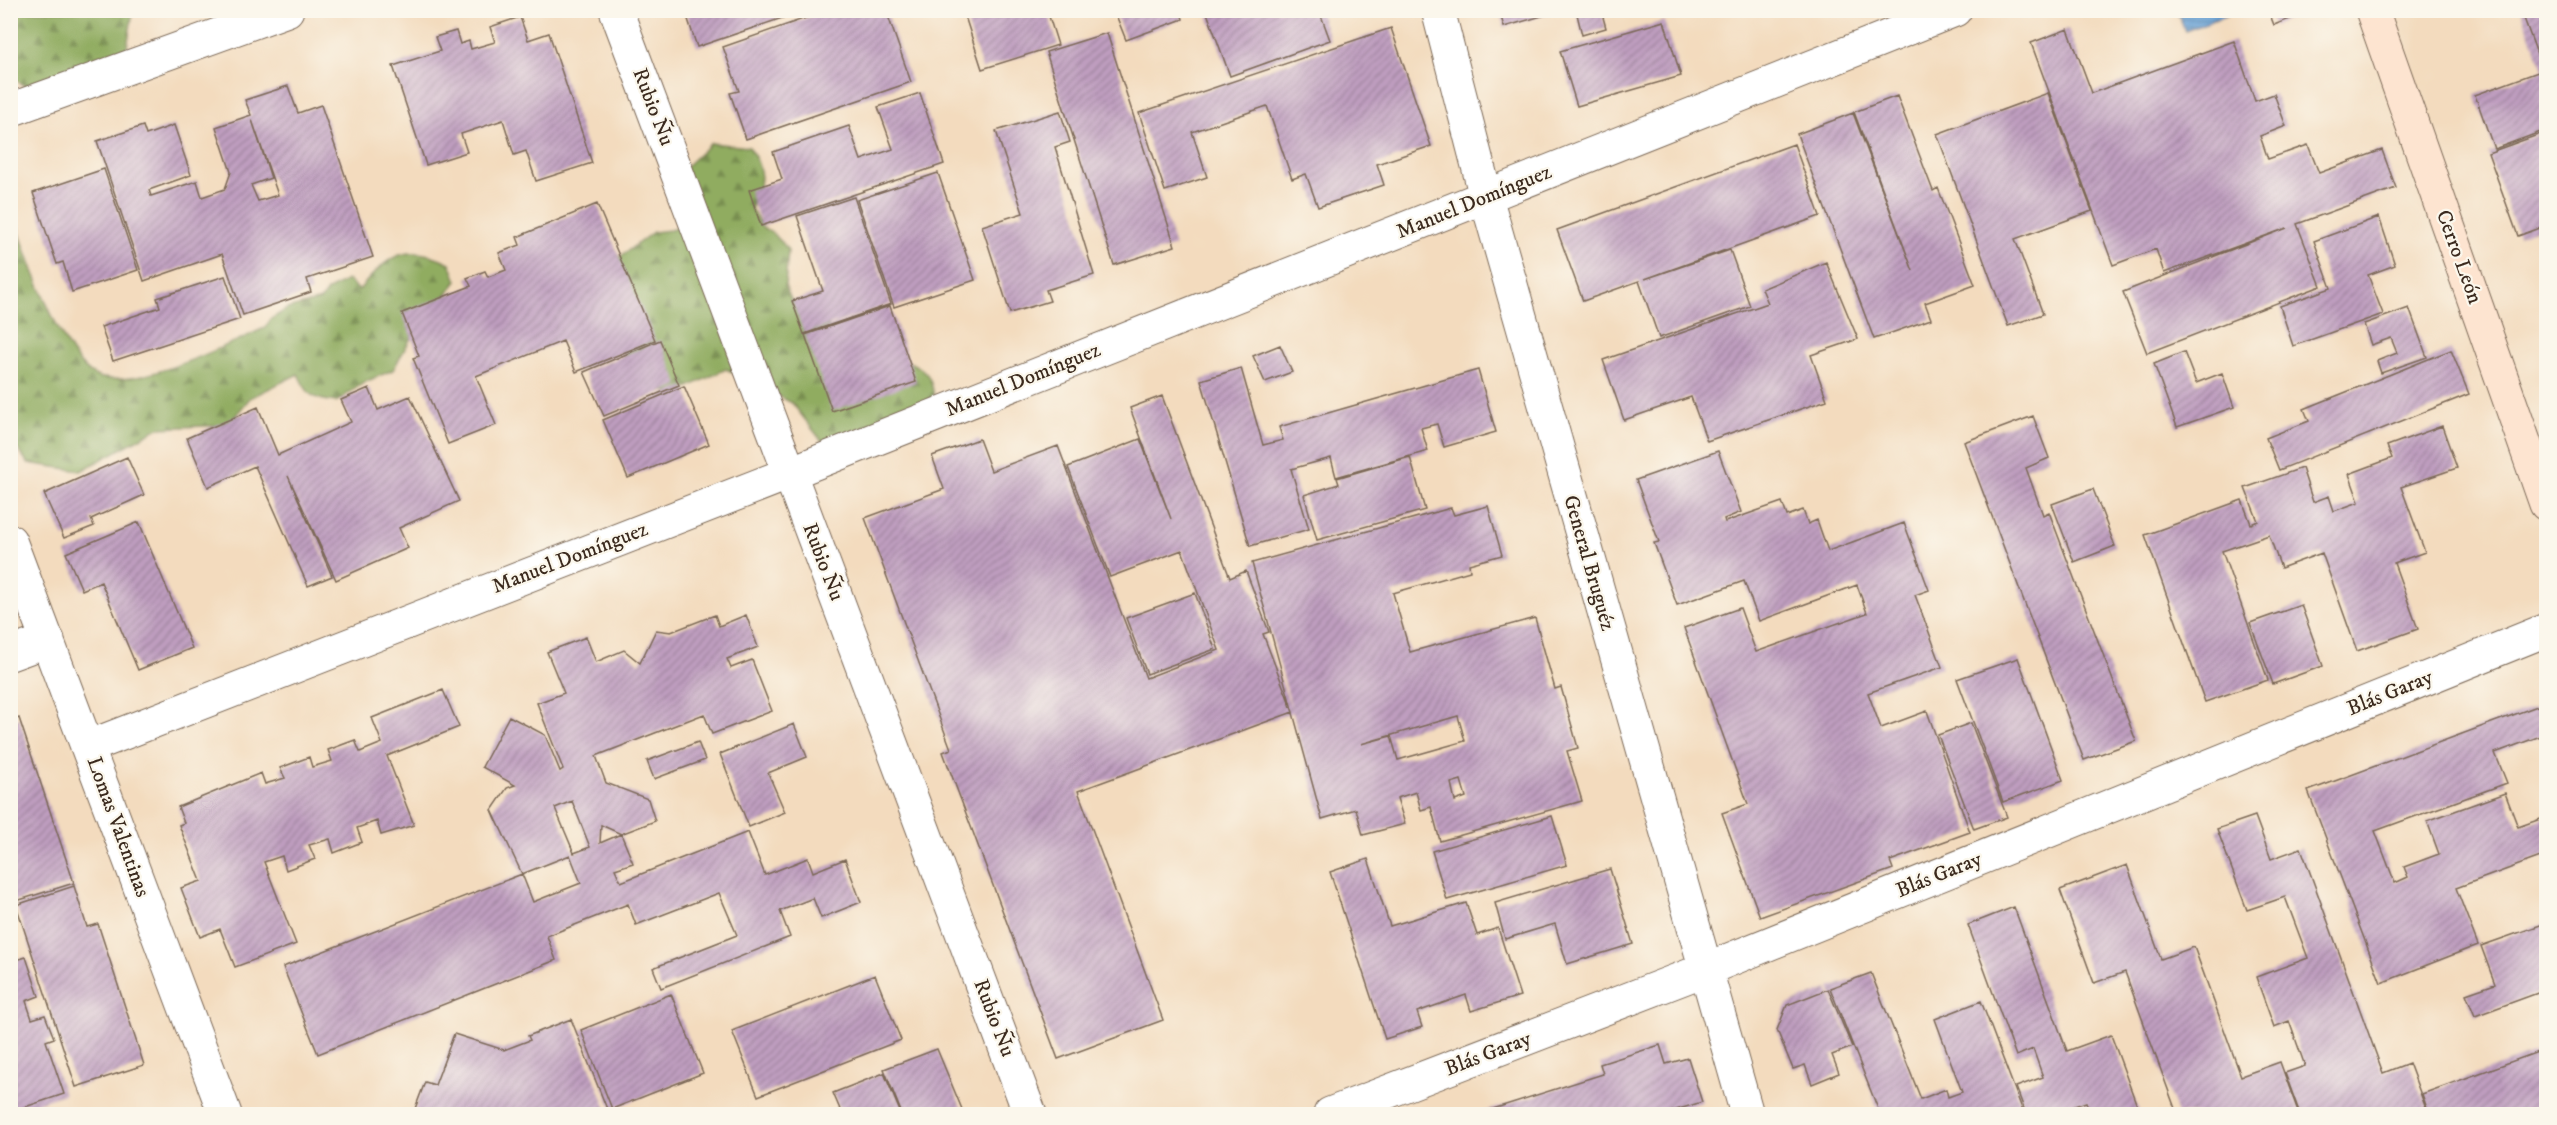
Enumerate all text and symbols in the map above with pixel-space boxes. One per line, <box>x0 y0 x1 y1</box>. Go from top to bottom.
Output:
street label: Rubio Ñu <box>626 64 682 149</box>
street label: Manuel Domínguez <box>1393 159 1555 245</box>
street label: Cerro León <box>2430 206 2488 308</box>
street label: Manuel Domínguez <box>942 337 1104 423</box>
street label: General Bruguéz <box>1557 492 1621 634</box>
street label: Manuel Domínguez <box>488 516 652 600</box>
street label: Rubio Ñu <box>796 519 852 604</box>
street label: Blás Garay <box>2343 664 2438 722</box>
street label: Lomas Valentinas <box>81 753 155 901</box>
street label: Blás Garay <box>1892 846 1987 904</box>
street label: Rubio Ñu <box>967 975 1023 1060</box>
street label: Blás Garay <box>1441 1025 1536 1082</box>

